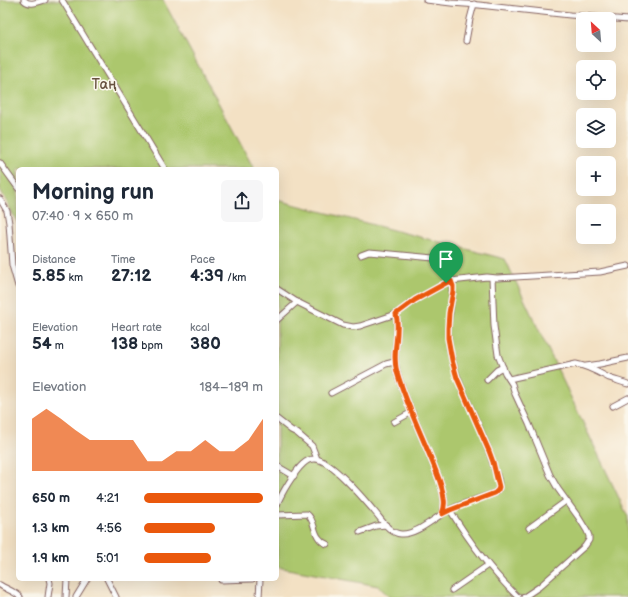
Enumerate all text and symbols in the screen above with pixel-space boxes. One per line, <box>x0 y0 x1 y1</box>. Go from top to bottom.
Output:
north arrow <box>576 12 616 52</box>
map controls <box>576 12 616 244</box>
button: locate <box>576 60 616 100</box>
park label: Таң <box>92 76 116 93</box>
button: layers <box>576 108 616 148</box>
button: + <box>576 156 616 196</box>
text: Morning run <box>32 179 154 206</box>
button: share <box>221 180 263 222</box>
button: − <box>576 204 616 244</box>
text: 07:40 · 9 × 650 m <box>32 208 133 224</box>
pin <box>429 242 463 283</box>
icon: arrive <box>435 248 457 270</box>
text: Distance <box>32 253 76 266</box>
text: Time <box>111 253 135 266</box>
text: Pace <box>190 253 215 266</box>
text: 5.85 <box>32 266 66 286</box>
text: 27:12 <box>111 266 152 286</box>
text: 4:39 <box>190 266 224 286</box>
text: km <box>66 271 83 284</box>
text: /km <box>224 271 246 284</box>
text: Elevation <box>32 321 78 334</box>
text: Heart rate <box>111 321 162 334</box>
text: kcal <box>190 321 210 334</box>
text: 54 <box>32 334 52 354</box>
text: 138 <box>111 334 138 354</box>
text: 380 <box>190 334 221 354</box>
text: m <box>52 339 64 352</box>
text: bpm <box>138 339 163 352</box>
text: Elevation <box>32 379 86 395</box>
text: 184–189 m <box>200 379 263 395</box>
text: 650 m <box>32 490 70 506</box>
text: 4:21 <box>96 490 119 506</box>
text: 1.3 km <box>32 520 69 536</box>
text: 4:56 <box>96 520 122 536</box>
text: 1.9 km <box>32 550 69 566</box>
text: 5:01 <box>96 550 119 566</box>

